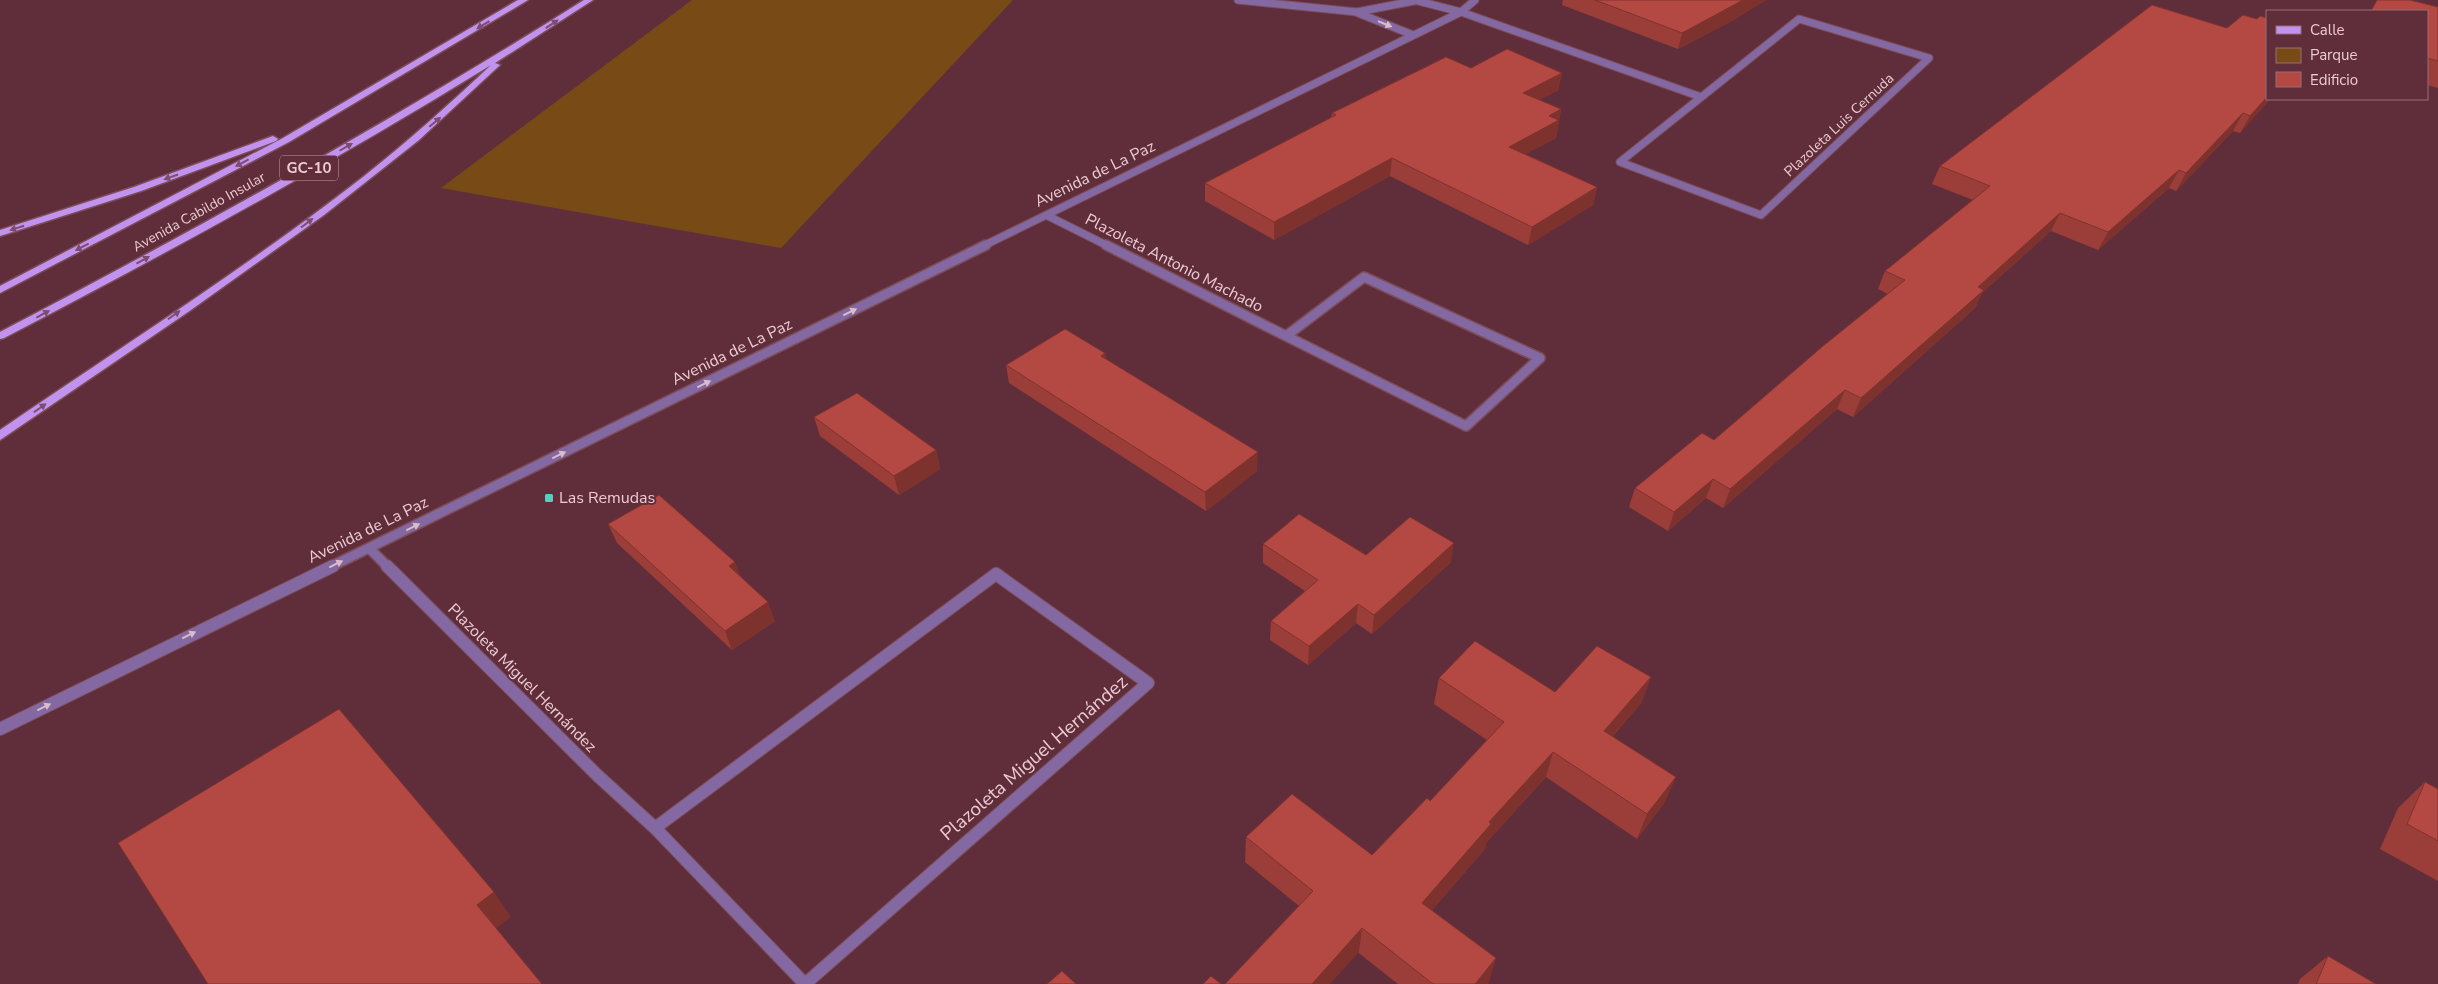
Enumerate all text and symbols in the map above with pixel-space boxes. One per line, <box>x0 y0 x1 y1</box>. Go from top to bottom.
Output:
legend <box>2266 10 2428 100</box>
one-way arrow <box>545 19 559 29</box>
one-way arrow <box>1378 20 1393 28</box>
text: Calle <box>2310 20 2345 40</box>
one-way arrow <box>476 21 489 30</box>
text: Parque <box>2310 45 2358 65</box>
street label: Plazoleta Luis Cernuda <box>1780 69 1898 181</box>
text: Edificio <box>2310 70 2358 90</box>
one-way arrow <box>428 116 440 128</box>
street label: Avenida de La Paz <box>1031 135 1159 213</box>
one-way arrow <box>340 142 353 151</box>
road number: GC-10 <box>280 156 338 180</box>
one-way arrow <box>234 159 249 167</box>
street label: Avenida Cabildo Insular <box>129 168 269 256</box>
one-way arrow <box>163 174 178 182</box>
street label: Plazoleta Antonio Machado <box>1081 208 1267 318</box>
one-way arrow <box>300 217 313 228</box>
one-way arrow <box>9 225 24 232</box>
one-way arrow <box>75 243 90 251</box>
one-way arrow <box>136 256 151 264</box>
one-way arrow <box>843 308 858 316</box>
one-way arrow <box>36 310 50 318</box>
one-way arrow <box>167 310 181 320</box>
street label: Avenida de La Paz <box>668 313 796 391</box>
one-way arrow <box>697 380 712 388</box>
one-way arrow <box>33 403 47 413</box>
one-way arrow <box>551 451 566 459</box>
place label: Las Remudas <box>559 487 655 509</box>
street label: Avenida de La Paz <box>304 491 432 569</box>
marker: Las Remudas <box>543 492 555 504</box>
one-way arrow <box>405 523 420 531</box>
one-way arrow <box>328 560 343 569</box>
street label: Plazoleta Miguel Hernández <box>443 599 601 757</box>
one-way arrow <box>182 631 197 640</box>
street label: Plazoleta Miguel Hernández <box>935 669 1133 847</box>
one-way arrow <box>37 703 51 711</box>

